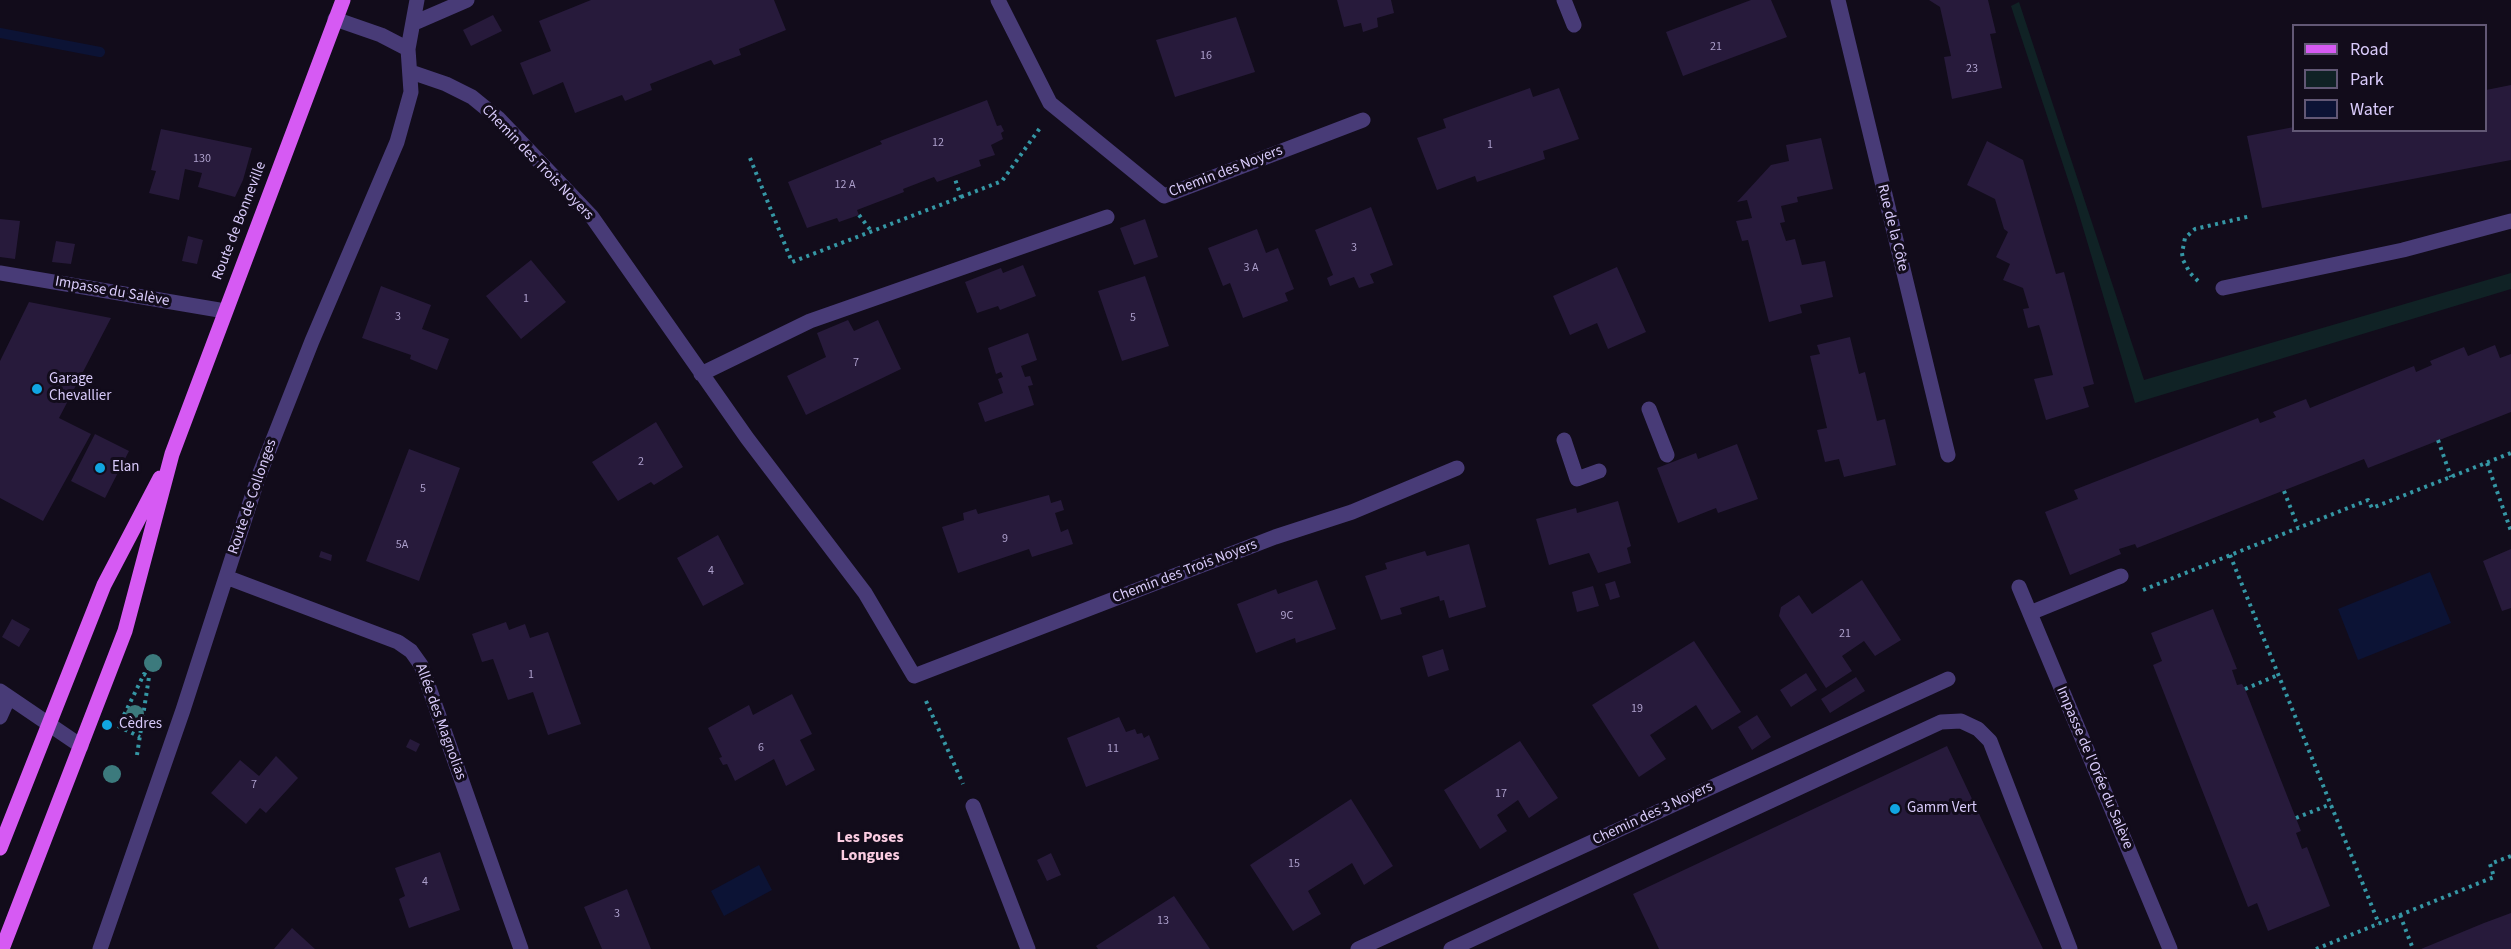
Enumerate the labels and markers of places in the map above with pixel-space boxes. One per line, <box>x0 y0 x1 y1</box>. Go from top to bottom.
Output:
place label: Garage Chevallier <box>49 371 111 406</box>
marker: Garage Chevallier <box>30 382 44 396</box>
place label: Elan <box>112 459 139 477</box>
marker: Elan <box>93 461 107 475</box>
place label: Cèdres <box>119 716 162 734</box>
marker: Cèdres <box>100 718 114 732</box>
place label: Gamm Vert <box>1907 800 1977 818</box>
marker: Gamm Vert <box>1888 802 1902 816</box>

